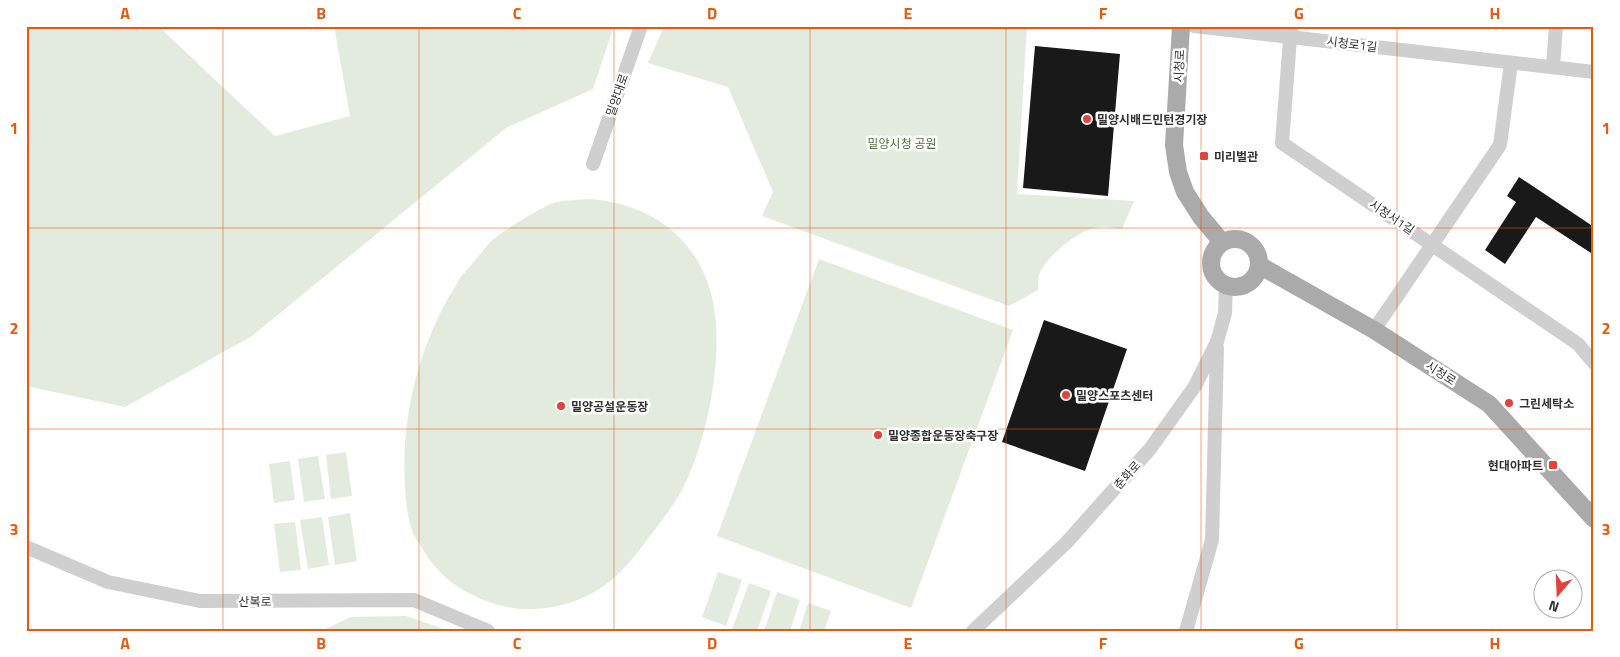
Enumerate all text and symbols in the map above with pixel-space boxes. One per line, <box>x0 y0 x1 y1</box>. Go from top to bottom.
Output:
text: A <box>120 1 130 25</box>
text: B <box>316 1 326 25</box>
text: C <box>513 1 522 25</box>
text: D <box>707 1 717 25</box>
text: E <box>904 1 913 25</box>
text: F <box>1099 1 1108 25</box>
text: G <box>1294 1 1304 25</box>
text: H <box>1490 1 1500 25</box>
street label: 시청로1길 <box>1326 31 1378 57</box>
street label: 시청로 <box>1169 49 1189 83</box>
street label: 밀양대로 <box>601 71 633 119</box>
place label: 밀양시배드민턴경기장 <box>1097 110 1207 129</box>
marker: 밀양시배드민턴경기장 <box>1081 113 1093 125</box>
text: 1 <box>10 116 18 140</box>
text: 1 <box>1602 116 1610 140</box>
park label: 밀양시청 공원 <box>868 134 936 153</box>
place label: 미리벌관 <box>1214 147 1258 166</box>
marker: 미리벌관 <box>1198 150 1210 162</box>
street label: 시청서1길 <box>1366 195 1418 239</box>
text: 2 <box>10 316 18 340</box>
text: 2 <box>1602 316 1610 340</box>
street label: 시청로 <box>1422 356 1460 390</box>
place label: 밀양스포츠센터 <box>1076 386 1153 405</box>
marker: 밀양스포츠센터 <box>1060 389 1072 401</box>
place label: 그린세탁소 <box>1519 394 1574 413</box>
place label: 밀양공설운동장 <box>571 397 648 416</box>
marker: 그린세탁소 <box>1503 397 1515 409</box>
marker: 밀양공설운동장 <box>555 400 567 412</box>
place label: 밀양종합운동장축구장 <box>888 426 998 445</box>
marker: 밀양종합운동장축구장 <box>872 429 884 441</box>
street label: 춘화로 <box>1109 456 1145 494</box>
place label: 현대아파트 <box>1488 456 1543 475</box>
marker: 현대아파트 <box>1547 459 1559 471</box>
text: 3 <box>10 517 18 541</box>
text: 3 <box>1602 517 1610 541</box>
north arrow <box>1532 570 1582 620</box>
street label: 산복로 <box>238 592 272 611</box>
text: N <box>1546 595 1562 618</box>
text: A <box>120 631 130 655</box>
text: B <box>316 631 326 655</box>
text: C <box>513 631 522 655</box>
text: D <box>707 631 717 655</box>
text: E <box>904 631 913 655</box>
text: F <box>1099 631 1108 655</box>
text: G <box>1294 631 1304 655</box>
text: H <box>1490 631 1500 655</box>

